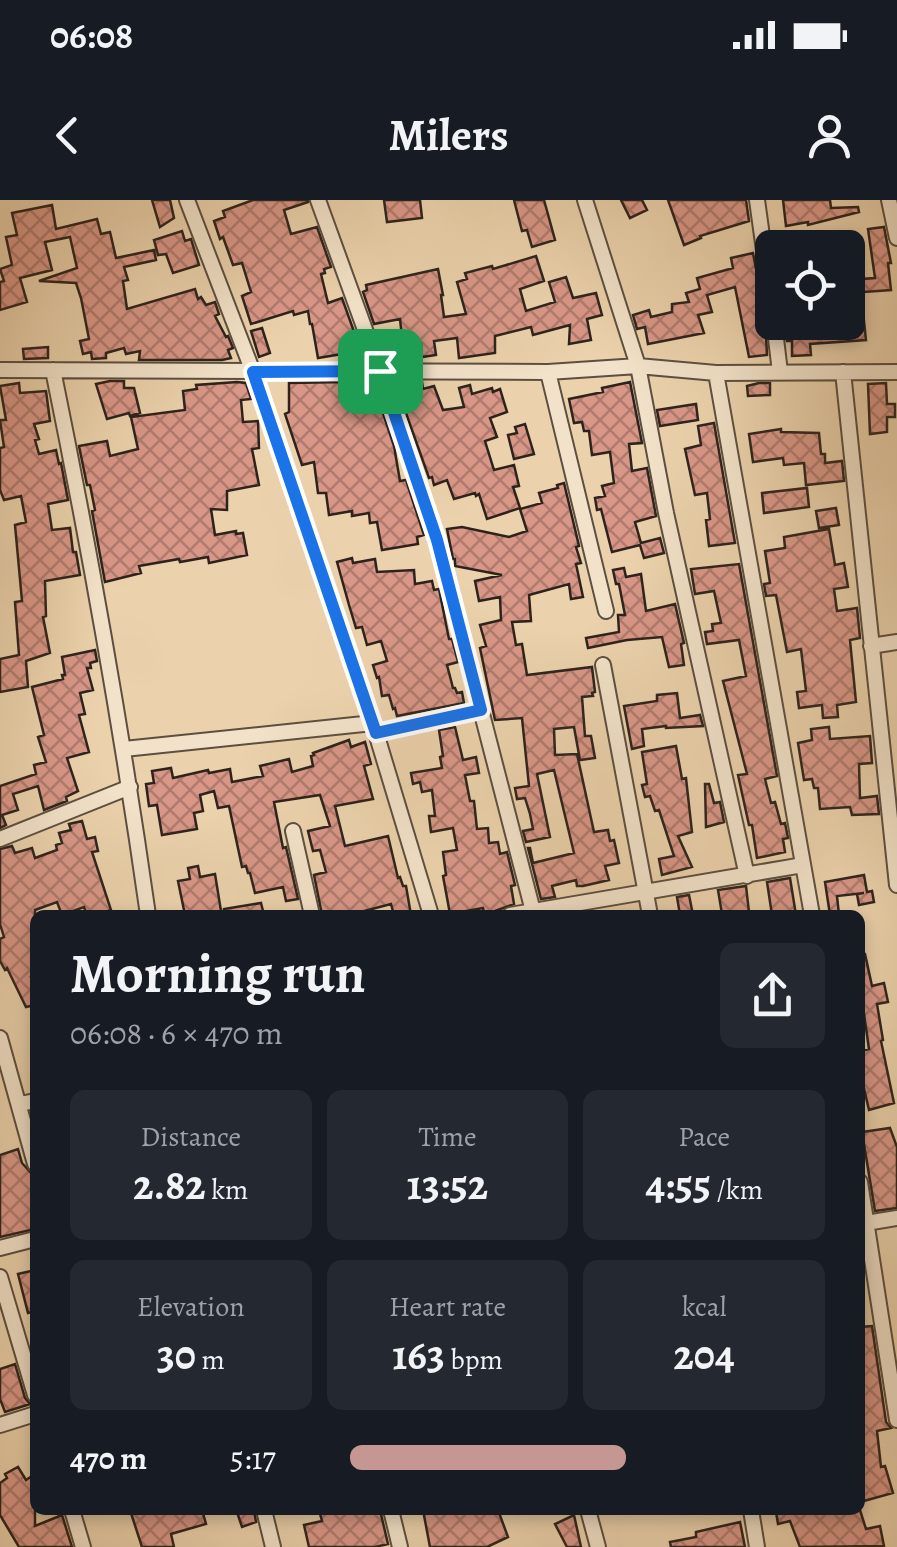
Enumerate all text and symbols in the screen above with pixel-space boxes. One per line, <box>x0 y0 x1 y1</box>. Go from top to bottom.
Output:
text: 06:08 <box>50 9 133 61</box>
text: Milers <box>388 104 509 166</box>
icon: back <box>40 108 95 163</box>
icon: person <box>802 108 857 163</box>
map controls <box>755 230 865 340</box>
button: locate <box>755 230 865 340</box>
pin <box>338 329 423 414</box>
icon: arrive <box>353 344 408 399</box>
text: Morning run <box>70 936 365 1011</box>
button: share <box>720 943 825 1048</box>
text: 06:08 · 6 × 470 m <box>70 1011 283 1055</box>
text: Distance <box>141 1118 241 1156</box>
text: Time <box>418 1118 477 1156</box>
text: Pace <box>678 1118 730 1156</box>
text: 2.82 <box>133 1156 206 1213</box>
text: 13:52 <box>407 1156 488 1213</box>
text: 4:55 <box>645 1156 711 1213</box>
text: km <box>206 1171 248 1209</box>
text: /km <box>711 1171 763 1209</box>
text: Elevation <box>137 1288 245 1326</box>
text: Heart rate <box>389 1288 506 1326</box>
text: kcal <box>682 1288 727 1326</box>
text: 30 <box>157 1326 196 1383</box>
text: 163 <box>392 1326 445 1383</box>
text: 204 <box>674 1326 735 1383</box>
text: m <box>196 1341 225 1379</box>
text: bpm <box>445 1341 503 1379</box>
text: 470 m <box>70 1436 147 1480</box>
text: 5:17 <box>230 1436 276 1480</box>

